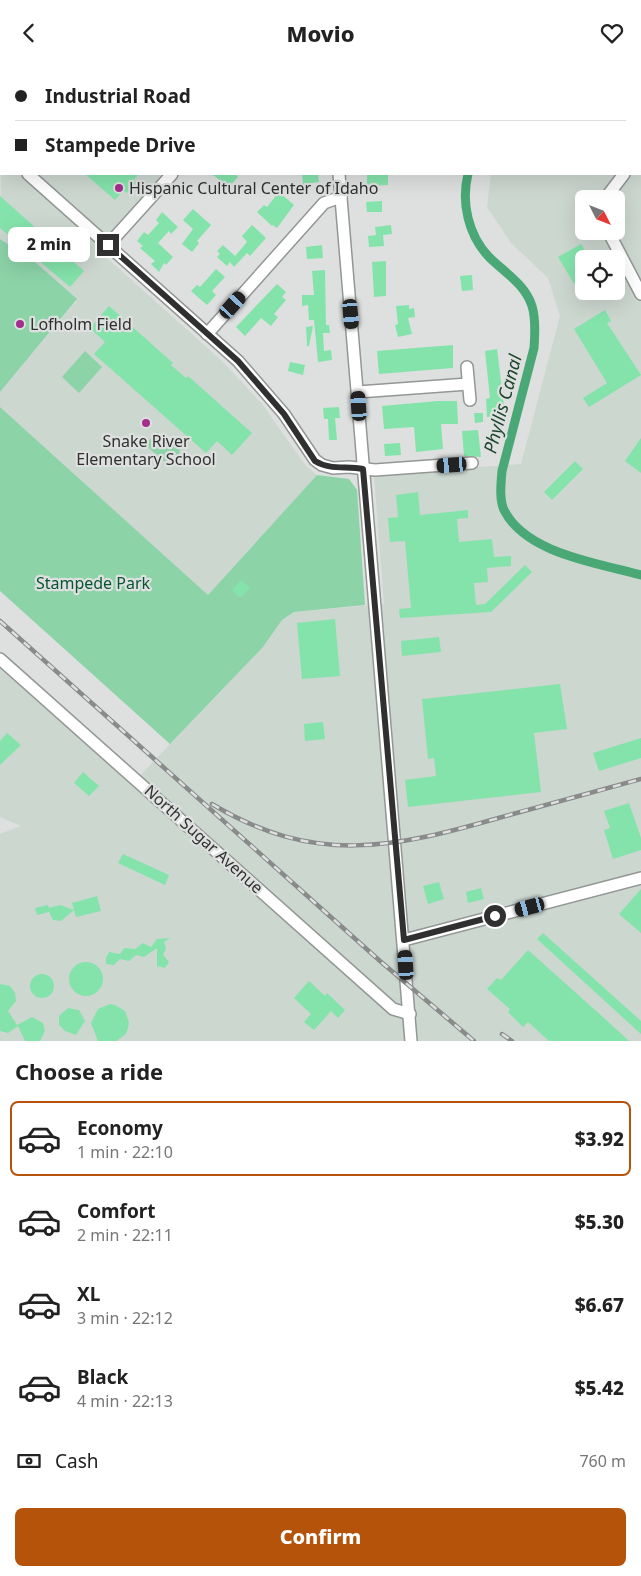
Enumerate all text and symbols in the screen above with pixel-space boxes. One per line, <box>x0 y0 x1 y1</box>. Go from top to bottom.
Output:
text: Movio <box>286 18 355 48</box>
icon: back <box>15 19 43 47</box>
icon: heart <box>598 19 626 47</box>
text: Industrial Road <box>45 83 191 109</box>
text: Stampede Drive <box>45 132 196 158</box>
place label: Hispanic Cultural Center of Idaho <box>129 177 378 199</box>
marker: Hispanic Cultural Center of Idaho <box>113 182 125 194</box>
north arrow <box>575 190 625 240</box>
map controls <box>575 190 625 300</box>
callout: 2 min <box>8 227 90 263</box>
text: 2 min <box>27 233 71 255</box>
route end <box>97 234 119 256</box>
button: locate <box>575 250 625 300</box>
car <box>217 289 248 321</box>
car <box>342 298 359 330</box>
place label: Lofholm Field <box>30 313 132 335</box>
marker: Lofholm Field <box>14 318 26 330</box>
water label: Phyllis Canal <box>477 351 527 456</box>
car <box>350 391 367 421</box>
marker: Snake River Elementary School <box>140 417 152 429</box>
place label: Snake River Elementary School <box>76 430 216 470</box>
car <box>436 456 467 474</box>
park label: Stampede Park <box>36 572 151 594</box>
street label: North Sugar Avenue <box>140 780 268 898</box>
car <box>513 896 546 918</box>
route start <box>484 905 506 927</box>
car <box>397 950 414 980</box>
text: Choose a ride <box>15 1056 163 1086</box>
text: Economy <box>77 1115 163 1141</box>
icon: car <box>17 1116 62 1161</box>
text: $3.92 <box>575 1126 624 1152</box>
text: 1 min · 22:10 <box>77 1141 173 1163</box>
text: Comfort <box>77 1198 156 1224</box>
icon: car <box>17 1199 62 1244</box>
text: $5.30 <box>575 1209 624 1235</box>
text: 2 min · 22:11 <box>77 1224 173 1246</box>
text: XL <box>77 1281 100 1307</box>
icon: car <box>17 1282 62 1327</box>
text: $6.67 <box>575 1292 624 1318</box>
text: 3 min · 22:12 <box>77 1307 173 1329</box>
text: Black <box>77 1364 128 1390</box>
icon: car <box>17 1365 62 1410</box>
text: $5.42 <box>575 1375 624 1401</box>
text: 4 min · 22:13 <box>77 1390 173 1412</box>
icon: cash <box>15 1447 43 1475</box>
text: Cash <box>55 1448 99 1474</box>
text: 760 m <box>579 1450 626 1472</box>
button: Confirm <box>15 1508 626 1566</box>

